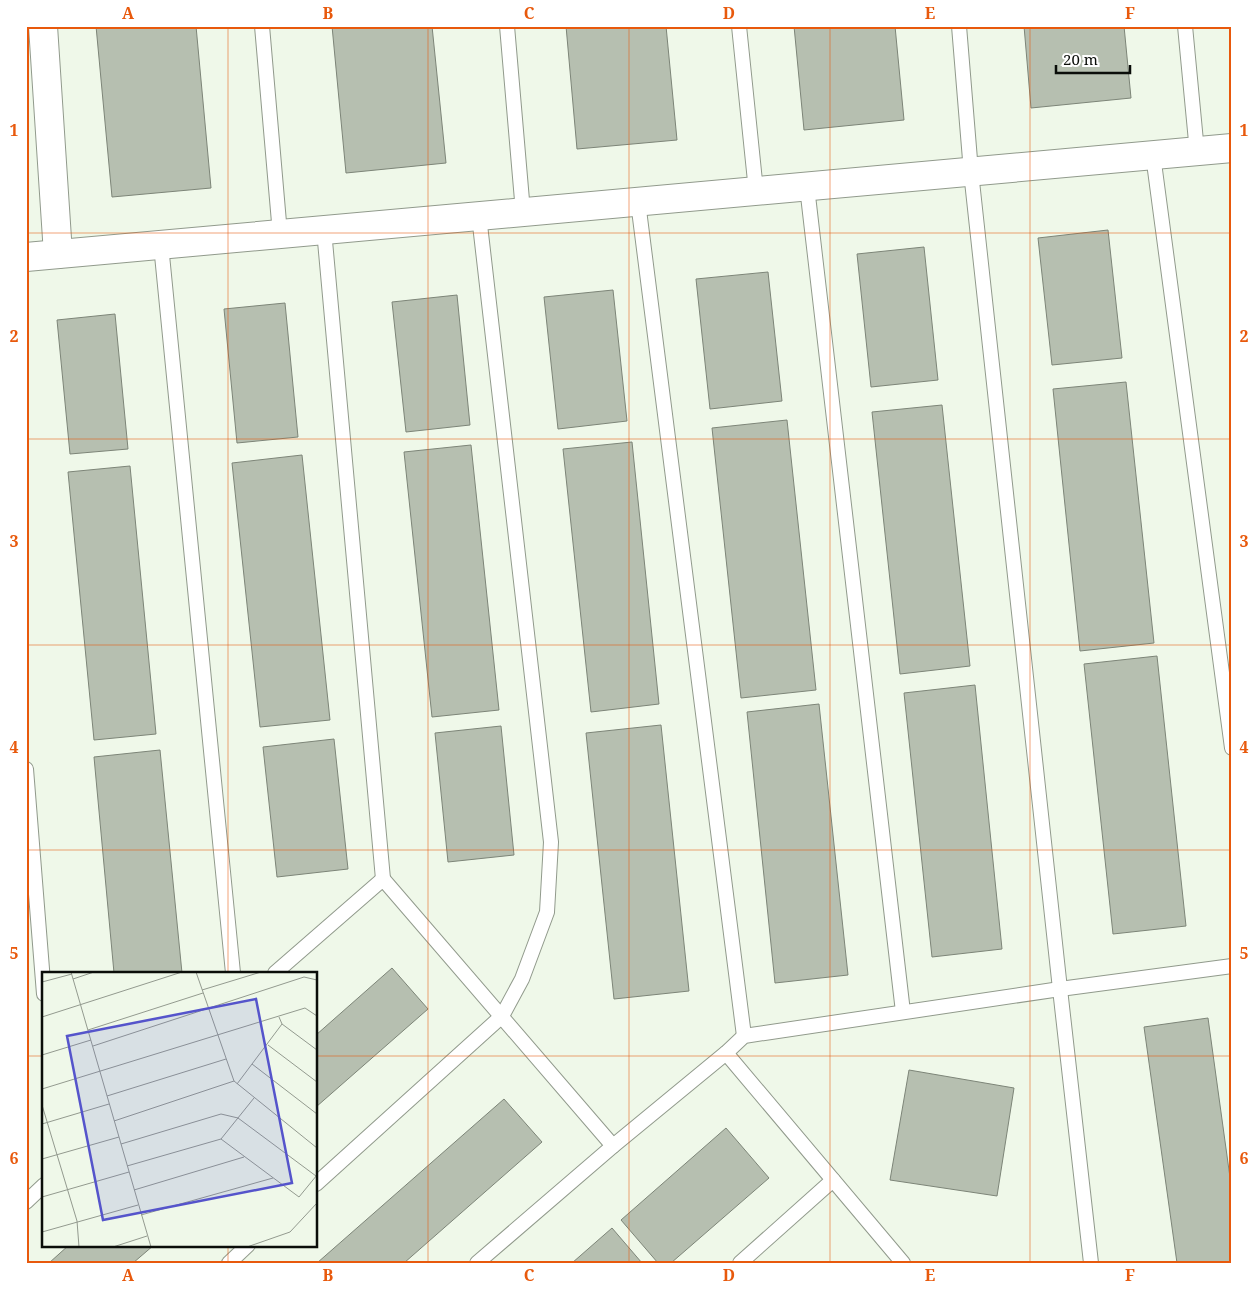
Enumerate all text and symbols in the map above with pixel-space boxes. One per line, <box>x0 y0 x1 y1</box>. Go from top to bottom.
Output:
text: A <box>122 2 135 24</box>
text: B <box>323 2 334 24</box>
text: C <box>524 2 535 24</box>
text: D <box>723 2 735 24</box>
text: E <box>925 2 935 24</box>
text: F <box>1125 2 1135 24</box>
scale bar <box>1056 42 1129 74</box>
text: 20 m <box>1063 49 1098 69</box>
text: 1 <box>9 119 19 141</box>
text: 1 <box>1239 119 1249 141</box>
text: 2 <box>9 325 19 347</box>
text: 2 <box>1239 325 1249 347</box>
text: 3 <box>9 530 19 552</box>
text: 3 <box>1239 530 1249 552</box>
text: 4 <box>9 736 19 758</box>
text: 4 <box>1239 736 1249 758</box>
text: 5 <box>9 942 19 964</box>
text: 5 <box>1239 942 1249 964</box>
inset map <box>42 972 318 1246</box>
text: 6 <box>9 1147 19 1169</box>
text: 6 <box>1239 1147 1249 1169</box>
text: A <box>122 1264 135 1286</box>
text: B <box>323 1264 334 1286</box>
text: C <box>524 1264 535 1286</box>
text: D <box>723 1264 735 1286</box>
text: E <box>925 1264 935 1286</box>
text: F <box>1125 1264 1135 1286</box>

